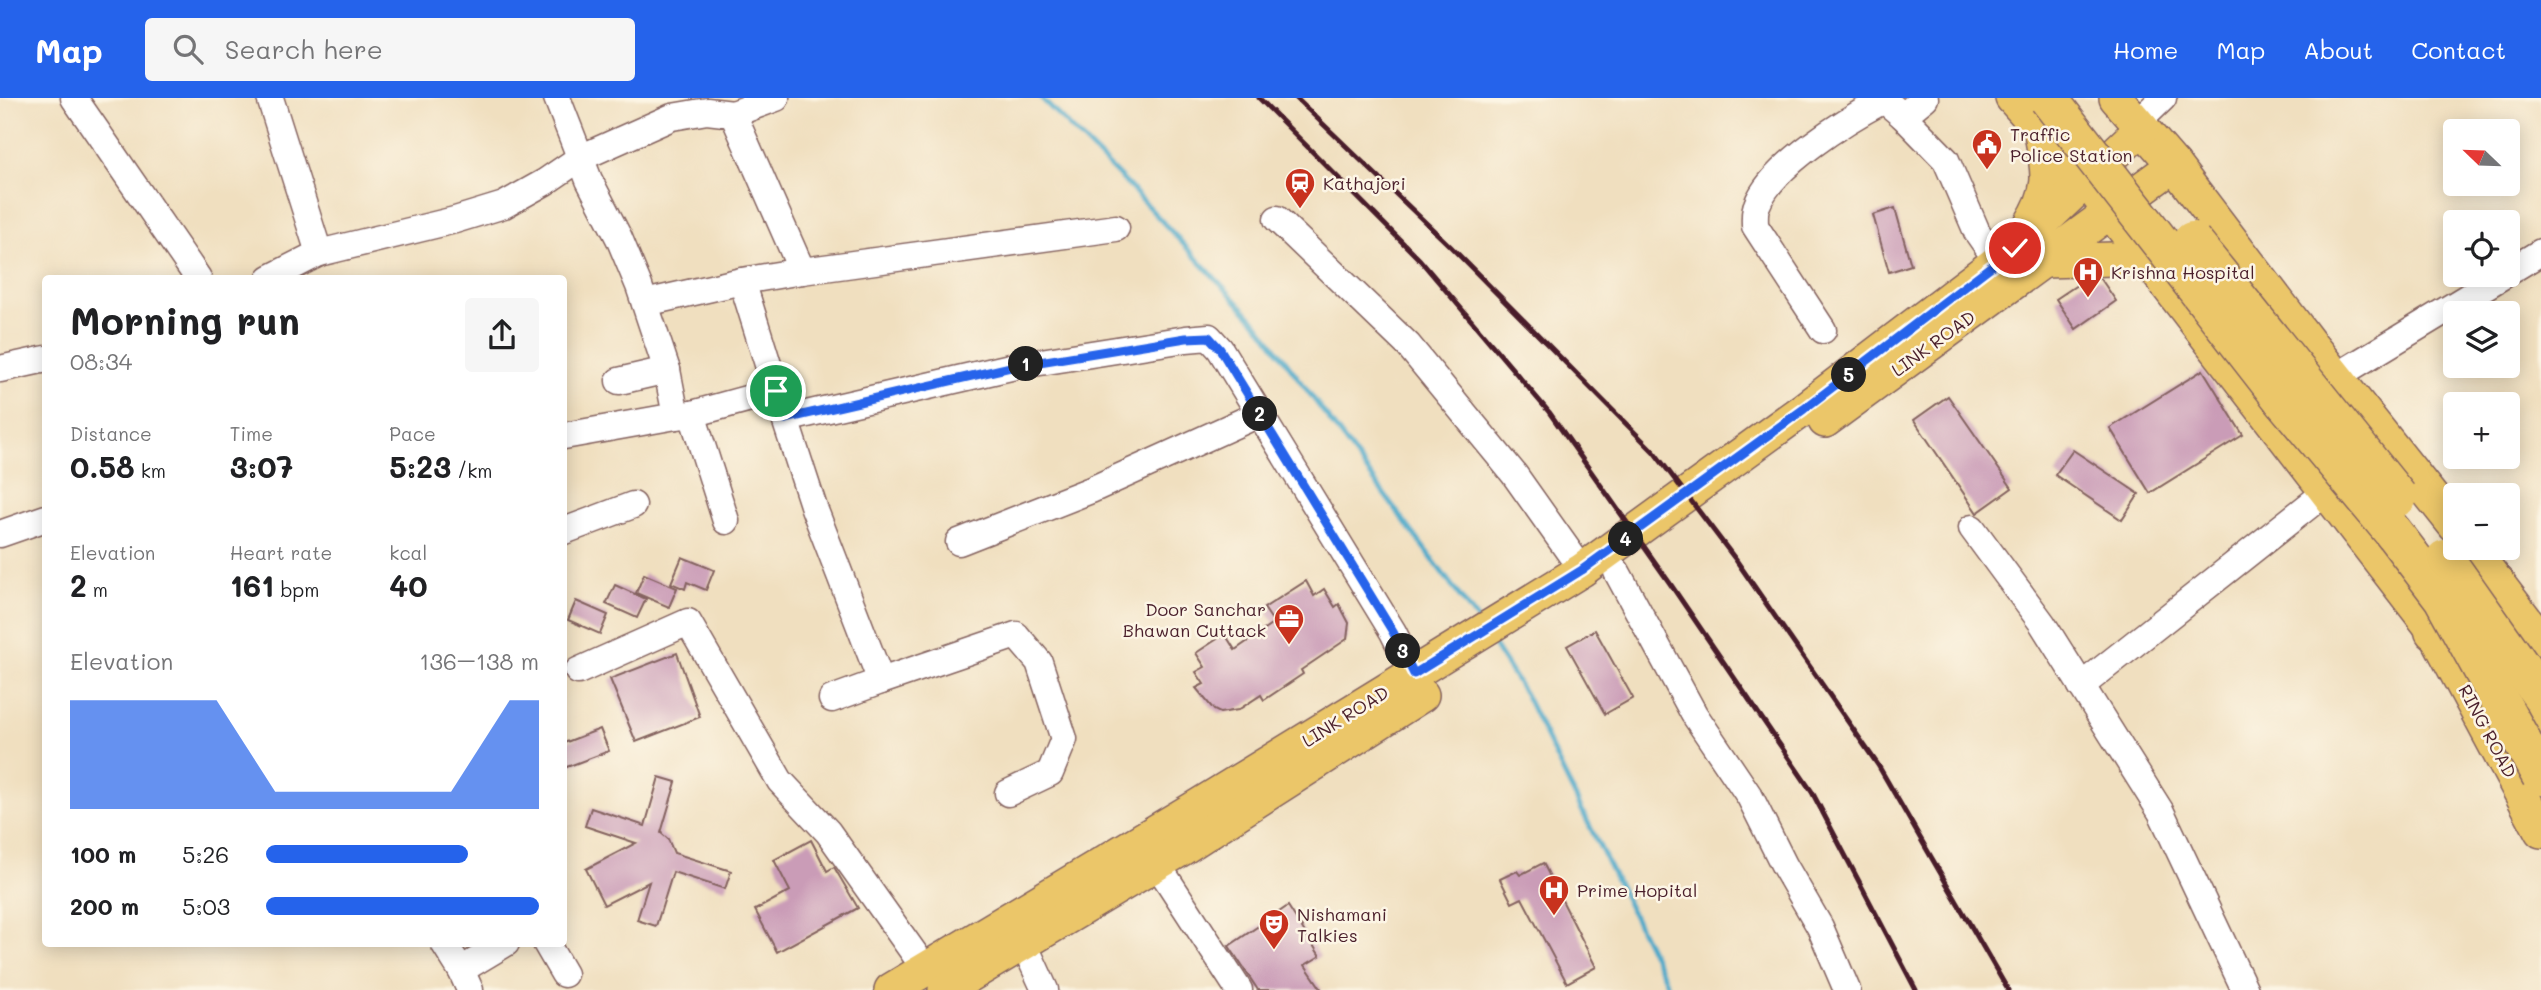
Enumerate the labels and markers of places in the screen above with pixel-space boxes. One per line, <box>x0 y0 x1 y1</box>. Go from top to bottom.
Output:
place label: Traffic Police Station <box>2010 122 2133 167</box>
public building icon: Traffic Police Station <box>1970 127 2004 171</box>
station icon: Kathajori <box>1283 166 1317 210</box>
place label: Kathajori <box>1323 171 1406 195</box>
pin <box>1985 218 2045 278</box>
hospital icon: Krishna Hospital <box>2071 255 2105 299</box>
place label: Krishna Hospital <box>2111 260 2255 284</box>
pin: 1 <box>1009 346 1044 382</box>
pin: 5 <box>1832 358 1867 392</box>
pin <box>746 361 806 421</box>
pin: 2 <box>1242 396 1278 432</box>
pin: 4 <box>1608 522 1644 556</box>
place label: Door Sanchar Bhawan Cuttack <box>1123 597 1266 642</box>
office icon: Door Sanchar Bhawan Cuttack <box>1272 602 1306 646</box>
pin: 3 <box>1386 634 1420 668</box>
hospital icon: Prime Hopital <box>1537 873 1571 917</box>
place label: Prime Hopital <box>1577 878 1698 902</box>
place label: Nishamani Talkies <box>1297 902 1387 947</box>
theatre icon: Nishamani Talkies <box>1257 907 1291 951</box>

